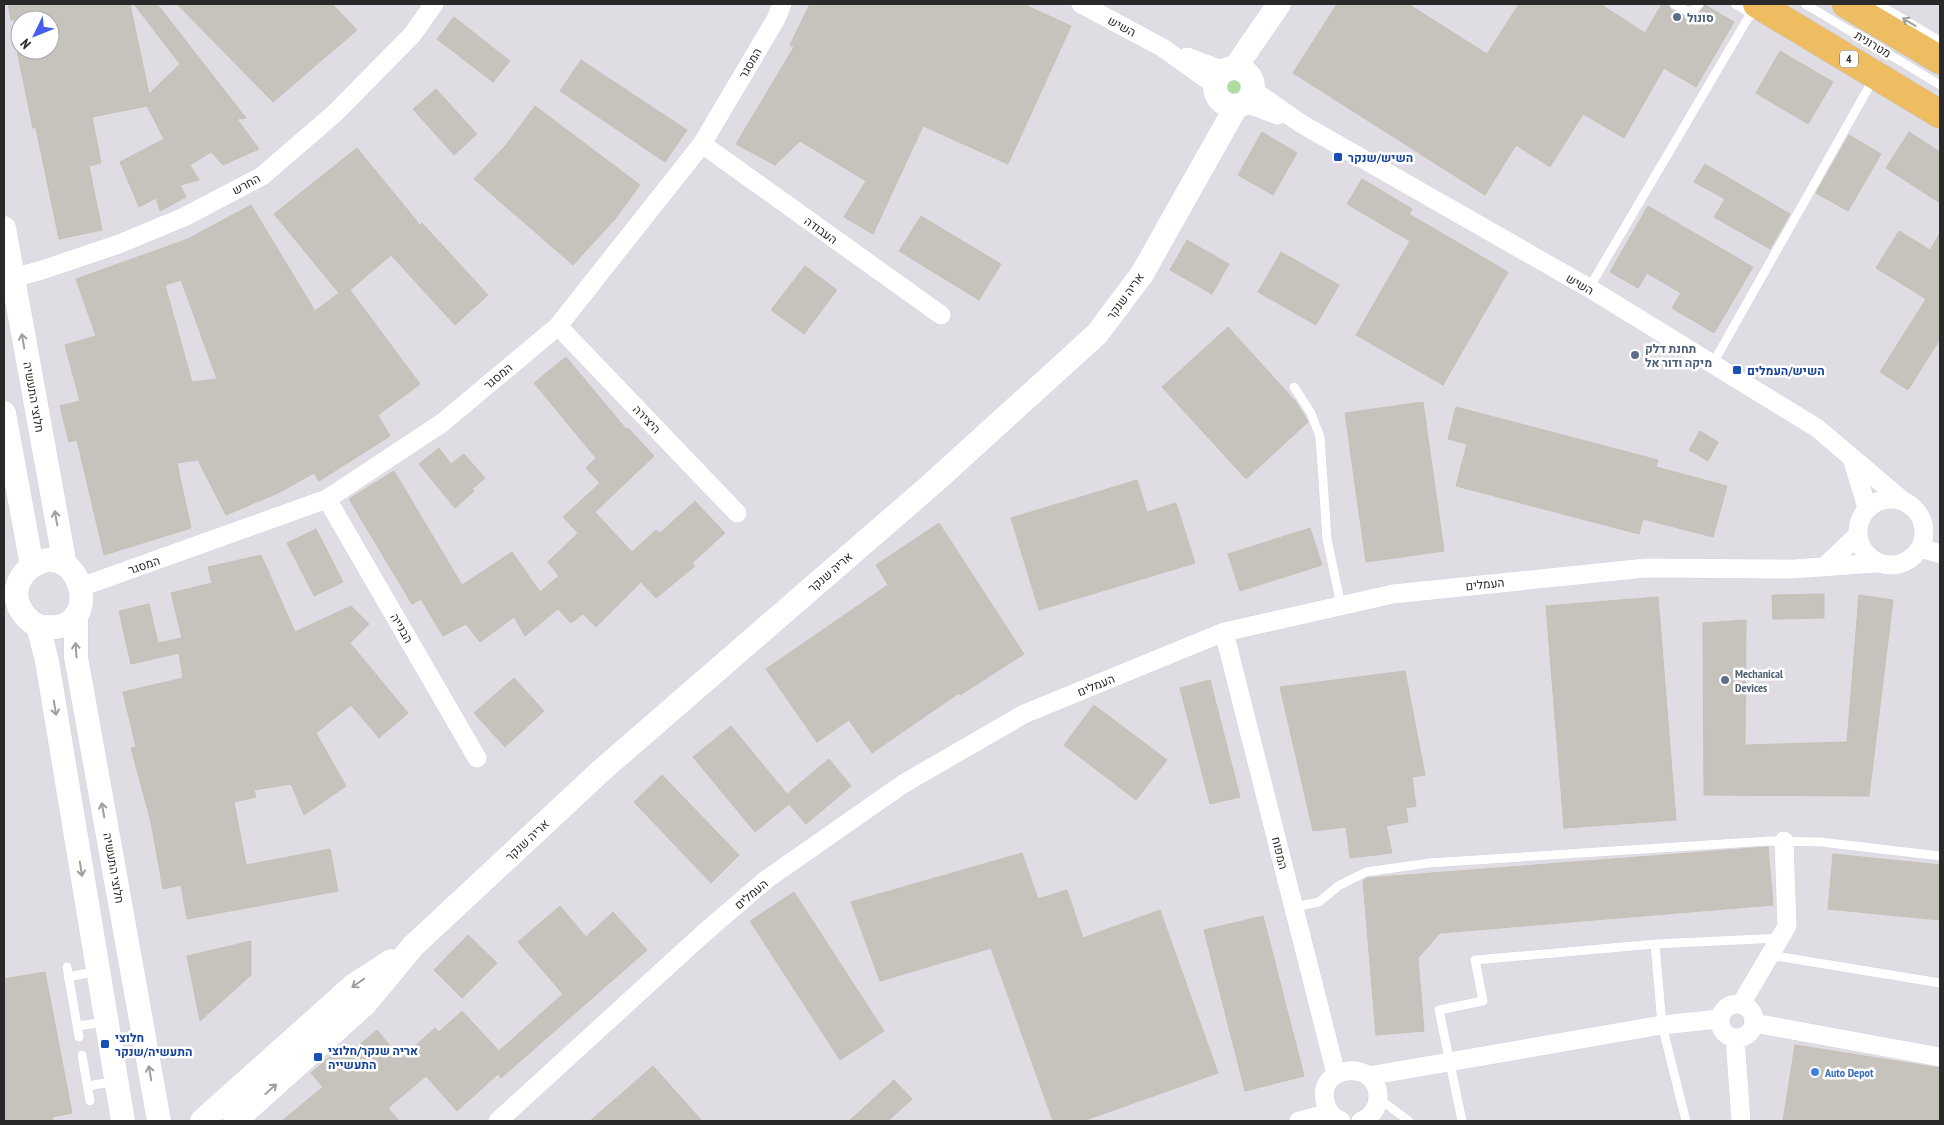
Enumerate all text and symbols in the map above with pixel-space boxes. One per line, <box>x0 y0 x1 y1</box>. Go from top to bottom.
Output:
north arrow <box>10 10 60 60</box>
place label: סונול <box>1687 10 1714 25</box>
marker: סונול <box>1671 11 1683 23</box>
street label: השיש <box>1105 12 1139 40</box>
one-way arrow <box>1903 17 1917 27</box>
street label: מטרונית <box>1852 27 1894 61</box>
text: N <box>16 35 35 53</box>
street label: המסגר <box>735 45 765 81</box>
road number: 4 <box>1840 51 1858 68</box>
place label: השיש/שנקר <box>1348 150 1413 165</box>
marker: השיש/שנקר <box>1332 151 1344 163</box>
street label: החרש <box>229 170 263 198</box>
street label: העבודה <box>802 213 840 247</box>
street label: אריה שנקר <box>1103 269 1147 322</box>
street label: השיש <box>1563 270 1597 298</box>
one-way arrow <box>18 333 28 349</box>
place label: תחנת דלק מיקה ודור אל <box>1645 341 1712 370</box>
marker: תחנת דלק מיקה ודור אל <box>1629 349 1641 361</box>
street label: המסגר <box>481 360 515 392</box>
street label: חלוצי התעשיה <box>20 361 48 433</box>
place label: השיש/העמלים <box>1747 363 1825 378</box>
marker: השיש/העמלים <box>1731 364 1743 376</box>
street label: היצירה <box>630 402 664 436</box>
one-way arrow <box>50 510 60 526</box>
street label: אריה שנקר <box>805 548 856 595</box>
street label: המסגר <box>126 553 162 577</box>
street label: העמלים <box>1465 575 1505 593</box>
street label: הבנייה <box>387 610 417 646</box>
one-way arrow <box>71 642 80 658</box>
place label: Mechanical Devices <box>1735 666 1783 695</box>
street label: העמלים <box>1075 671 1117 699</box>
marker: Mechanical Devices <box>1719 674 1731 686</box>
one-way arrow <box>51 700 61 716</box>
one-way arrow <box>98 802 108 818</box>
street label: אריה שנקר <box>502 816 552 864</box>
street label: חלוצי התעשיה <box>100 832 128 904</box>
street label: המפוח <box>1269 835 1291 871</box>
one-way arrow <box>77 860 87 876</box>
street label: העמלים <box>731 876 771 912</box>
one-way arrow <box>351 978 365 988</box>
place label: חלוצי התעשיה/שנקר <box>115 1030 193 1059</box>
marker: חלוצי התעשיה/שנקר <box>99 1038 111 1050</box>
place label: אריה שנקר/חלוצי התעשייה <box>328 1043 418 1072</box>
marker: אריה שנקר/חלוצי התעשייה <box>312 1051 324 1063</box>
place label: Auto Depot <box>1824 1065 1874 1080</box>
one-way arrow <box>145 1066 155 1082</box>
marker: Auto Depot <box>1809 1066 1821 1078</box>
one-way arrow <box>264 1083 277 1094</box>

